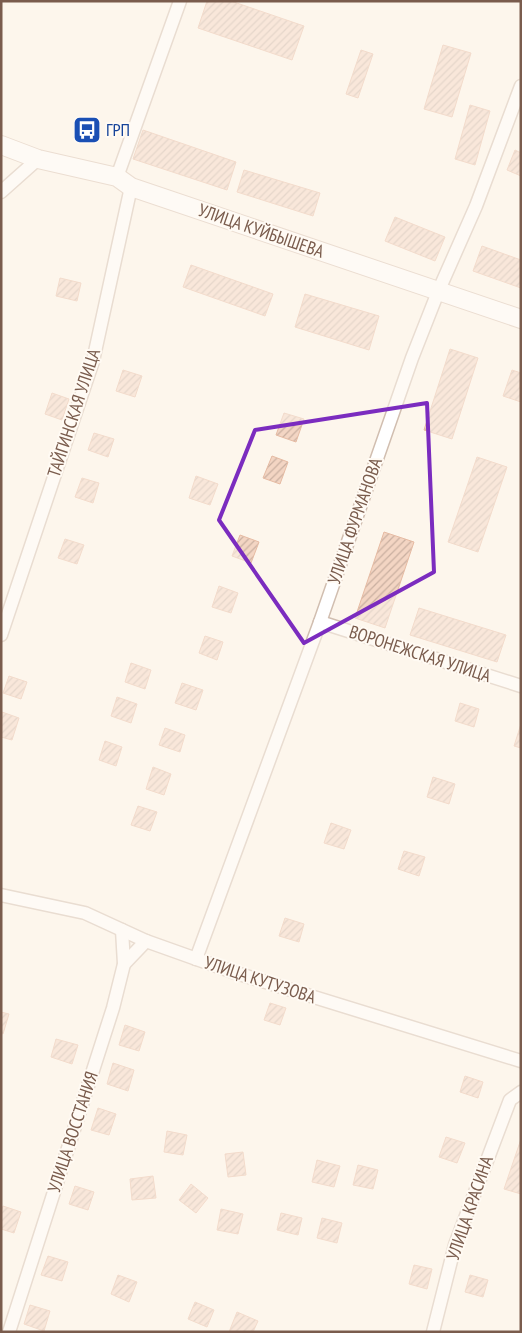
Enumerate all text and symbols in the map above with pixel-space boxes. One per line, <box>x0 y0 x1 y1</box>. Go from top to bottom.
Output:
bus stop icon: ГРП <box>72 115 102 145</box>
place label: ГРП <box>106 118 130 141</box>
street label: УЛИЦА КУЙБЫШЕВА <box>195 198 328 263</box>
street label: ТАЙГИНСКАЯ УЛИЦА <box>42 345 105 480</box>
street label: УЛИЦА ФУРМАНОВА <box>322 454 387 587</box>
street label: ВОРОНЕЖСКАЯ УЛИЦА <box>346 620 494 687</box>
street label: УЛИЦА КУТУЗОВА <box>201 951 319 1009</box>
street label: УЛИЦА ВОССТАНИЯ <box>42 1069 103 1195</box>
street label: УЛИЦА КРАСИНА <box>441 1152 498 1263</box>

